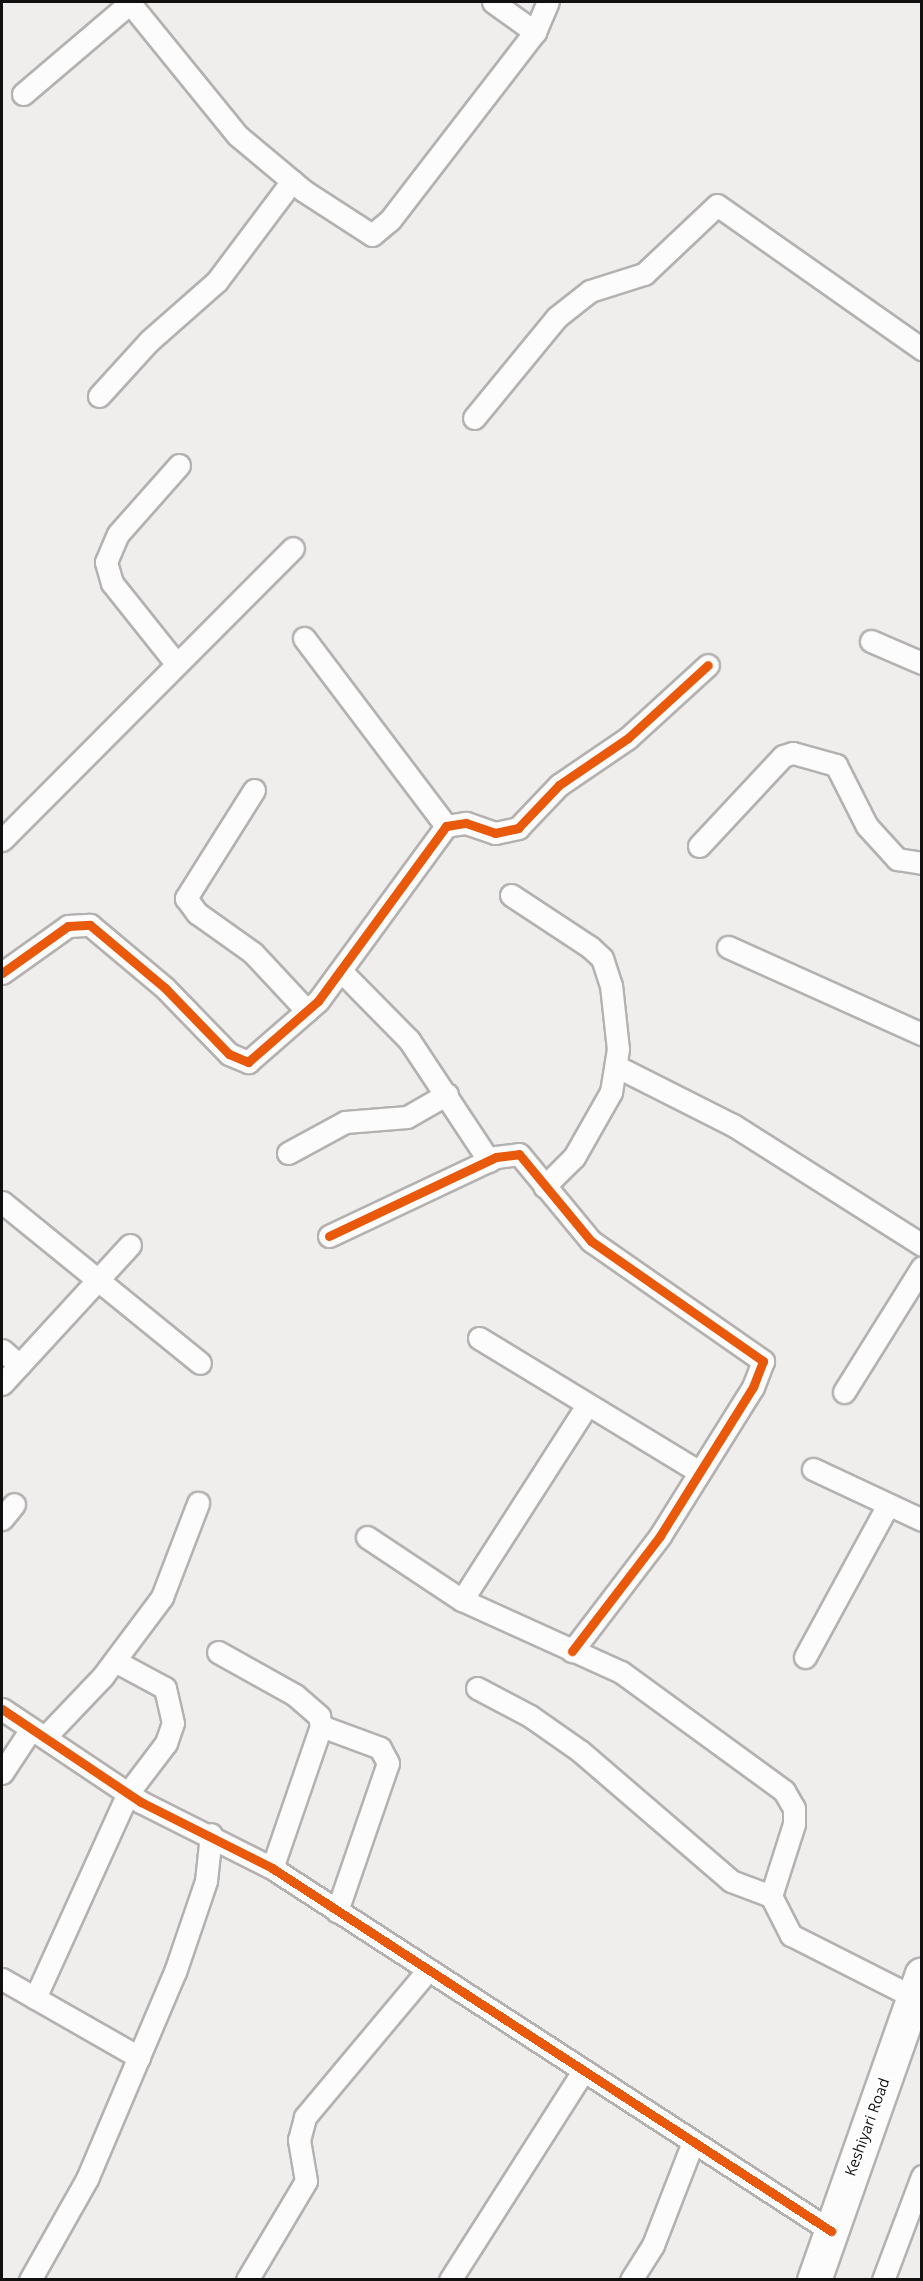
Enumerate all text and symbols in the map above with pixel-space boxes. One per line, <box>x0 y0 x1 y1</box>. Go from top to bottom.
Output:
street label: Keshiyari Road <box>841 2075 893 2179</box>

